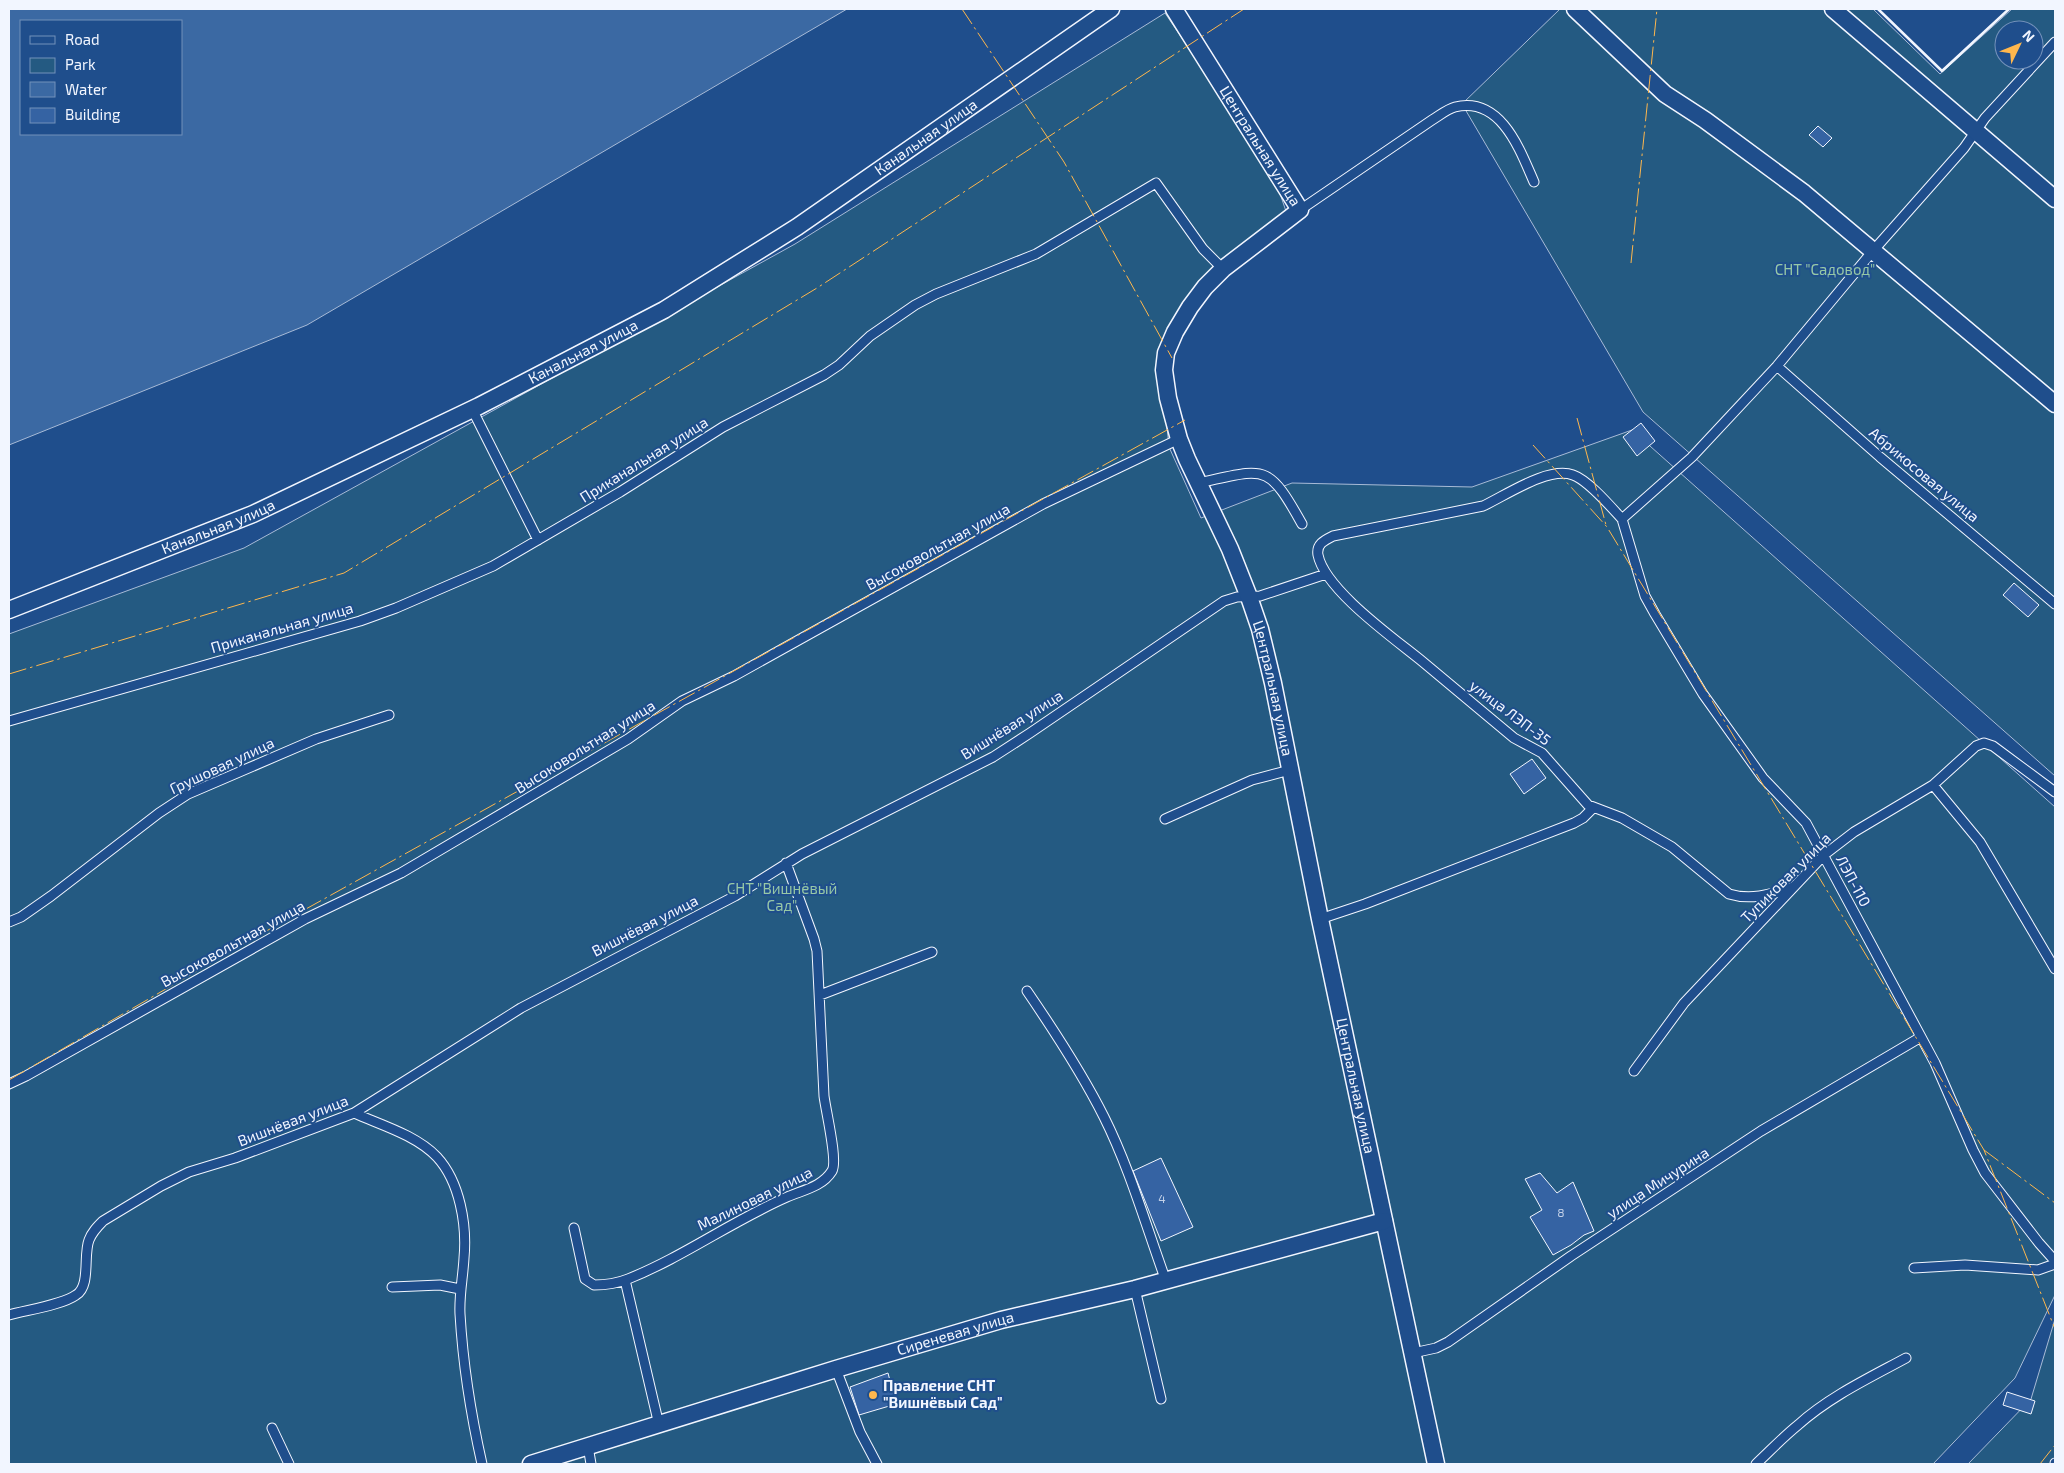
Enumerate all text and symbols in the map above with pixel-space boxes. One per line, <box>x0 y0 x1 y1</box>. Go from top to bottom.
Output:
legend <box>20 20 182 135</box>
north arrow <box>1994 20 2044 70</box>
text: N <box>2019 26 2039 45</box>
text: Road <box>65 30 100 48</box>
text: Park <box>65 55 96 73</box>
text: Water <box>65 80 107 98</box>
street label: Центральная улица <box>1217 82 1305 209</box>
street label: Канальная улица <box>871 95 980 178</box>
text: Building <box>65 105 121 123</box>
park label: СНТ "Садовод" <box>1775 260 1875 278</box>
street label: Канальная улица <box>525 315 641 387</box>
street label: Приканальная улица <box>576 412 711 507</box>
street label: Абрикосовая улица <box>1865 423 1983 526</box>
street label: Канальная улица <box>158 495 277 557</box>
street label: Высоковольтная улица <box>862 499 1013 594</box>
street label: Приканальная улица <box>208 598 355 657</box>
street label: Центральная улица <box>1250 618 1297 757</box>
street label: улица ЛЭП-35 <box>1466 676 1555 749</box>
street label: Вишнёвая улица <box>957 686 1066 764</box>
street label: Высоковольтная улица <box>511 696 659 798</box>
street label: Грушовая улица <box>166 733 277 798</box>
street label: Тупиковая улица <box>1737 829 1835 927</box>
street label: ЛЭП-110 <box>1833 852 1875 909</box>
park label: СНТ "Вишнёвый Сад" <box>727 879 837 914</box>
street label: Вишнёвая улица <box>588 891 701 961</box>
street label: Высоковольтная улица <box>157 896 308 991</box>
street label: Центральная улица <box>1333 1016 1380 1155</box>
street label: Вишнёвая улица <box>235 1091 351 1150</box>
street label: улица Мичурина <box>1603 1143 1712 1223</box>
street label: Малиновая улица <box>694 1162 816 1235</box>
house number: 4 <box>1158 1191 1166 1205</box>
house number: 8 <box>1557 1205 1565 1219</box>
street label: Сиреневая улица <box>894 1307 1015 1358</box>
place label: Правление СНТ "Вишнёвый Сад" <box>883 1376 1002 1411</box>
marker: Правление СНТ "Вишнёвый Сад" <box>867 1389 879 1401</box>

